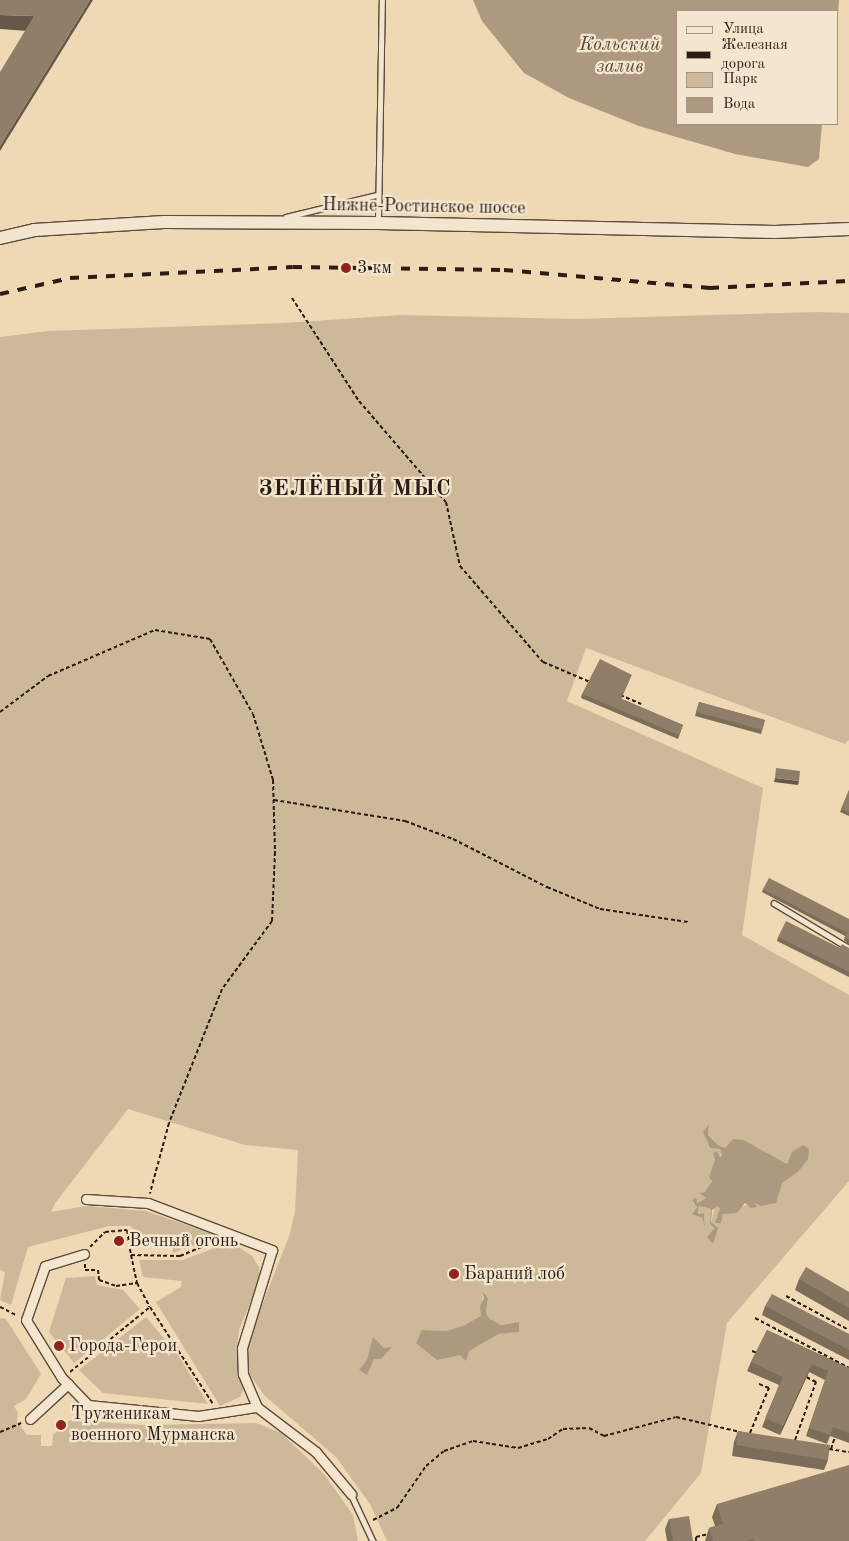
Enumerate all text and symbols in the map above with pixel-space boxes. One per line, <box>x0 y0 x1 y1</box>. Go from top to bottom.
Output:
legend <box>676 10 839 125</box>
text: Улица <box>723 22 764 37</box>
water label: Кольский залив <box>580 35 660 79</box>
text: Железная дорога <box>721 38 788 72</box>
text: Парк <box>723 72 758 87</box>
text: Вода <box>723 97 755 112</box>
street label: Нижне-Ростинское шоссе <box>322 194 526 220</box>
place label: 3 км <box>357 257 392 279</box>
marker: 3 км <box>339 261 353 275</box>
district label: ЗЕЛЁНЫЙ МЫС <box>257 477 453 503</box>
place label: Вечный огонь <box>129 1230 238 1252</box>
marker: Вечный огонь <box>113 1235 125 1247</box>
place label: Бараний лоб <box>464 1263 565 1285</box>
marker: Бараний лоб <box>448 1268 460 1280</box>
place label: Города-Герои <box>69 1335 177 1357</box>
marker: Города-Герои <box>53 1340 65 1352</box>
place label: Труженикам военного Мурманска <box>71 1404 235 1446</box>
marker: Труженикам военного Мурманска <box>55 1419 67 1431</box>

